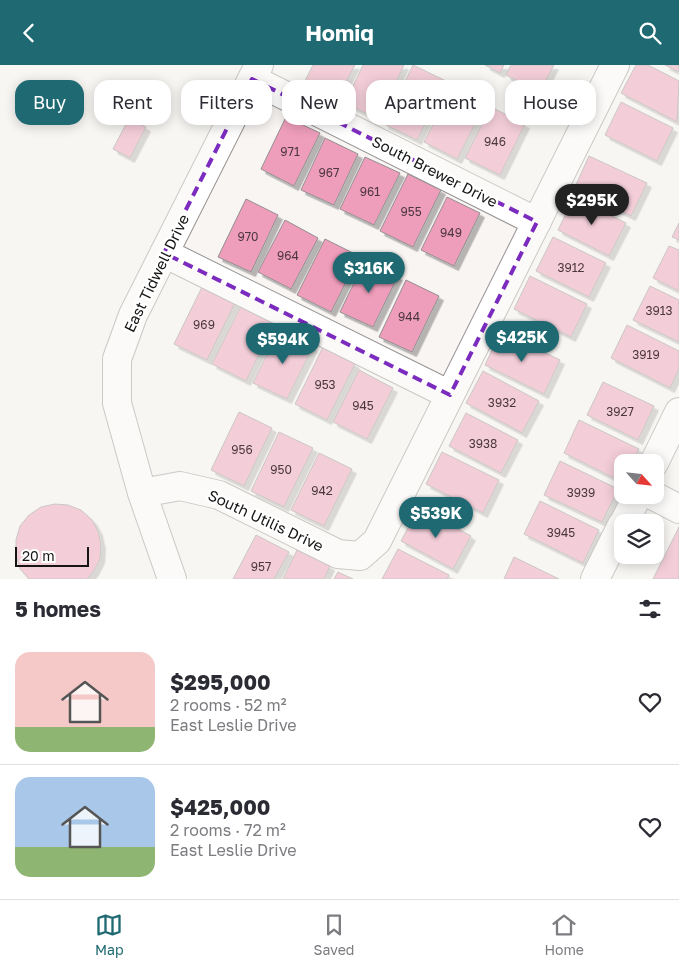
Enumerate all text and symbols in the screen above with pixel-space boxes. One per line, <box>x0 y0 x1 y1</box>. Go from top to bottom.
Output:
icon: back <box>15 19 43 47</box>
text: Homiq <box>305 19 374 46</box>
icon: search <box>636 19 664 47</box>
chip: Buy <box>15 80 84 125</box>
chip: Rent <box>94 80 171 125</box>
chip: Filters <box>181 80 272 125</box>
chip: New <box>282 80 356 125</box>
chip: Apartment <box>366 80 495 125</box>
chip: House <box>505 80 596 125</box>
street label: South Brewer Drive <box>369 132 501 211</box>
house number: 946 <box>484 134 506 149</box>
house number: 971 <box>280 144 300 159</box>
house number: 967 <box>319 165 339 180</box>
house number: 961 <box>360 184 380 199</box>
pin: $295K <box>557 184 627 226</box>
text: $295K <box>566 190 618 210</box>
house number: 955 <box>400 204 422 219</box>
street label: East Tidwell Drive <box>120 211 192 335</box>
house number: 949 <box>440 225 462 240</box>
house number: 970 <box>237 229 259 244</box>
house number: 964 <box>277 248 299 263</box>
pin: $316K <box>334 251 404 294</box>
text: $316K <box>344 258 394 278</box>
house number: 3912 <box>557 260 585 275</box>
house number: 3913 <box>645 303 673 318</box>
house number: 944 <box>398 309 420 324</box>
house number: 969 <box>193 317 215 332</box>
pin: $425K <box>487 321 557 363</box>
pin: $594K <box>248 323 318 365</box>
text: $425K <box>496 327 548 347</box>
text: $594K <box>257 329 309 349</box>
house number: 3919 <box>632 347 660 362</box>
house number: 953 <box>314 377 336 392</box>
house number: 3932 <box>488 395 516 410</box>
house number: 945 <box>352 398 374 413</box>
house number: 3927 <box>606 404 634 419</box>
house number: 3938 <box>469 436 497 451</box>
house number: 956 <box>231 442 253 457</box>
north arrow <box>614 454 664 504</box>
map controls <box>614 454 664 564</box>
house number: 950 <box>270 462 292 477</box>
house number: 942 <box>311 483 333 498</box>
street label: South Utilis Drive <box>205 485 327 555</box>
house number: 3939 <box>567 485 595 500</box>
pin: $539K <box>401 497 471 539</box>
text: $539K <box>410 503 462 523</box>
button: layers <box>614 514 664 564</box>
house number: 3945 <box>547 525 575 540</box>
scale bar <box>15 544 89 567</box>
text: 20 m <box>22 547 55 564</box>
house number: 957 <box>251 559 271 574</box>
icon: filters <box>636 595 664 623</box>
text: 5 homes <box>15 596 101 622</box>
text: $295,000 <box>170 669 271 695</box>
icon: home <box>55 672 115 732</box>
icon: heart <box>636 688 664 716</box>
text: 2 rooms · 52 m² <box>170 695 286 715</box>
text: East Leslie Drive <box>170 715 297 735</box>
text: $425,000 <box>170 794 271 820</box>
icon: home <box>55 797 115 857</box>
icon: heart <box>636 813 664 841</box>
text: 2 rooms · 72 m² <box>170 820 286 840</box>
text: East Leslie Drive <box>170 840 297 860</box>
tab: Map <box>95 911 124 958</box>
tab: Saved <box>314 911 354 958</box>
tab: Home <box>544 911 584 958</box>

